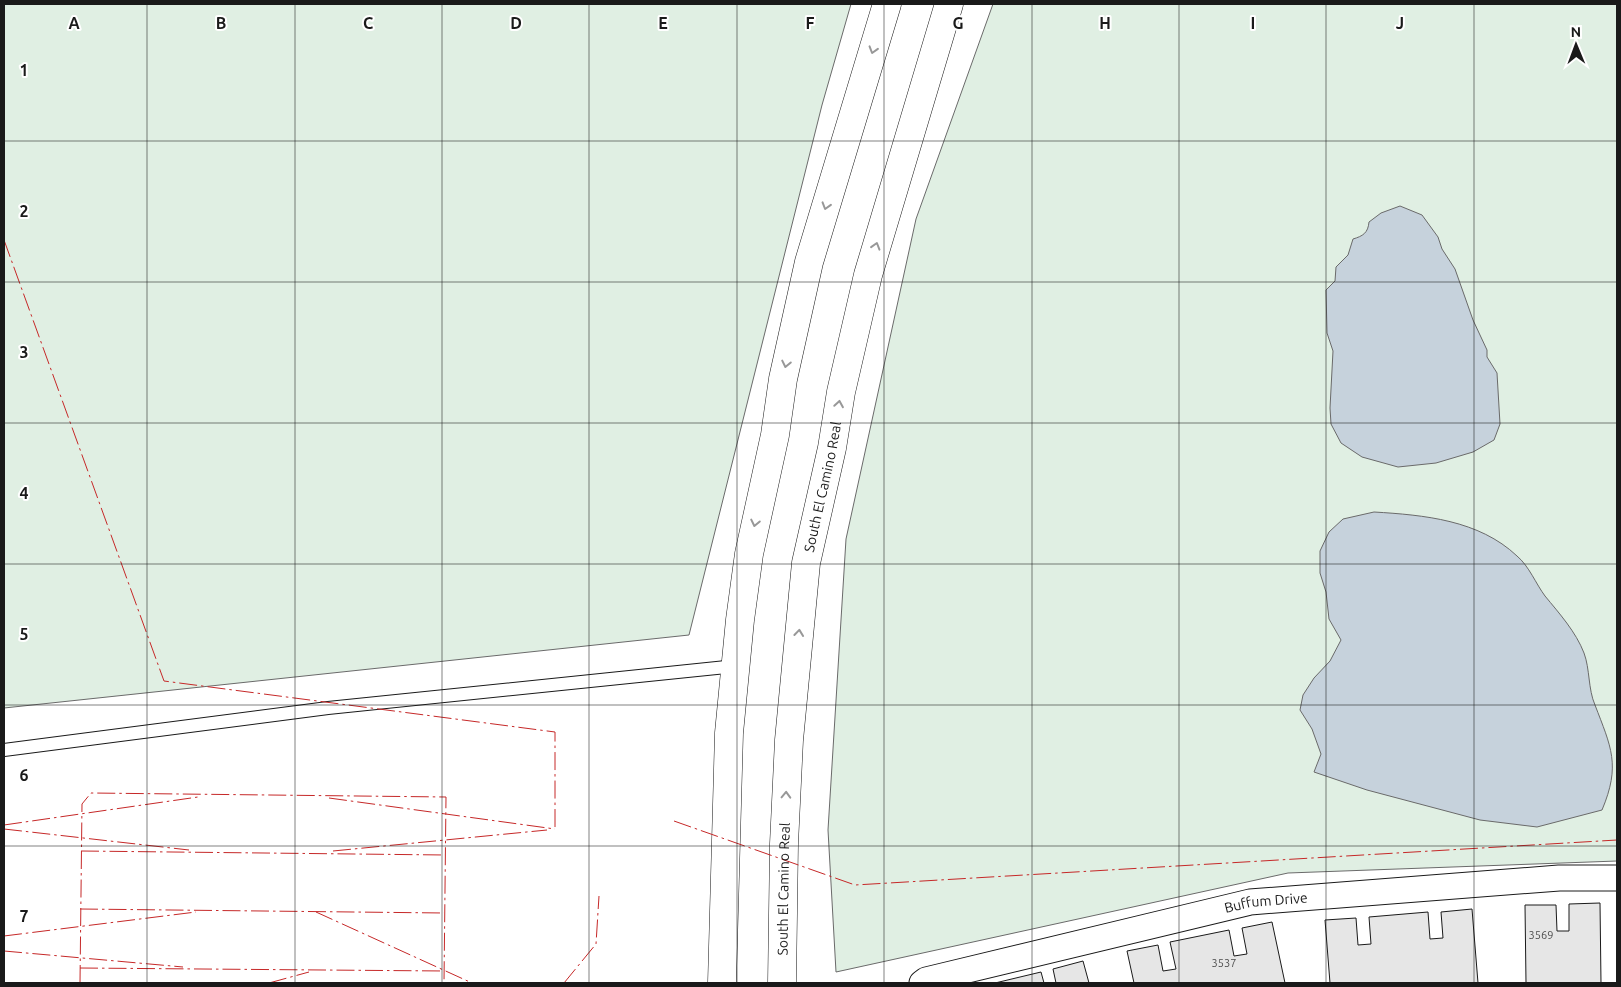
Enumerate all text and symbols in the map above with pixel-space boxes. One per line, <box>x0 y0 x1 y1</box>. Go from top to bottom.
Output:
text: A <box>68 14 80 32</box>
text: B <box>216 14 226 32</box>
text: C <box>363 14 373 32</box>
text: D <box>510 14 522 32</box>
text: E <box>658 14 668 32</box>
text: F <box>806 14 815 32</box>
text: G <box>952 14 964 32</box>
text: H <box>1099 14 1111 32</box>
text: I <box>1251 14 1255 32</box>
text: J <box>1396 14 1404 32</box>
north arrow <box>1551 20 1601 70</box>
text: N <box>1570 24 1581 40</box>
one-way arrow <box>868 46 878 54</box>
text: 1 <box>19 61 29 79</box>
one-way arrow <box>821 201 831 210</box>
text: 2 <box>19 202 29 220</box>
one-way arrow <box>871 242 881 250</box>
text: 3 <box>19 343 29 361</box>
one-way arrow <box>782 359 792 368</box>
one-way arrow <box>834 400 844 408</box>
street label: South El Camino Real <box>801 420 844 554</box>
text: 4 <box>19 484 29 502</box>
one-way arrow <box>750 518 761 527</box>
text: 5 <box>19 625 29 643</box>
one-way arrow <box>793 628 804 636</box>
text: 6 <box>19 766 29 784</box>
one-way arrow <box>781 790 792 798</box>
street label: South El Camino Real <box>774 822 793 956</box>
street label: Buffum Drive <box>1223 890 1308 916</box>
text: 7 <box>19 907 29 925</box>
house number: 3569 <box>1529 929 1553 941</box>
house number: 3537 <box>1212 957 1236 969</box>

